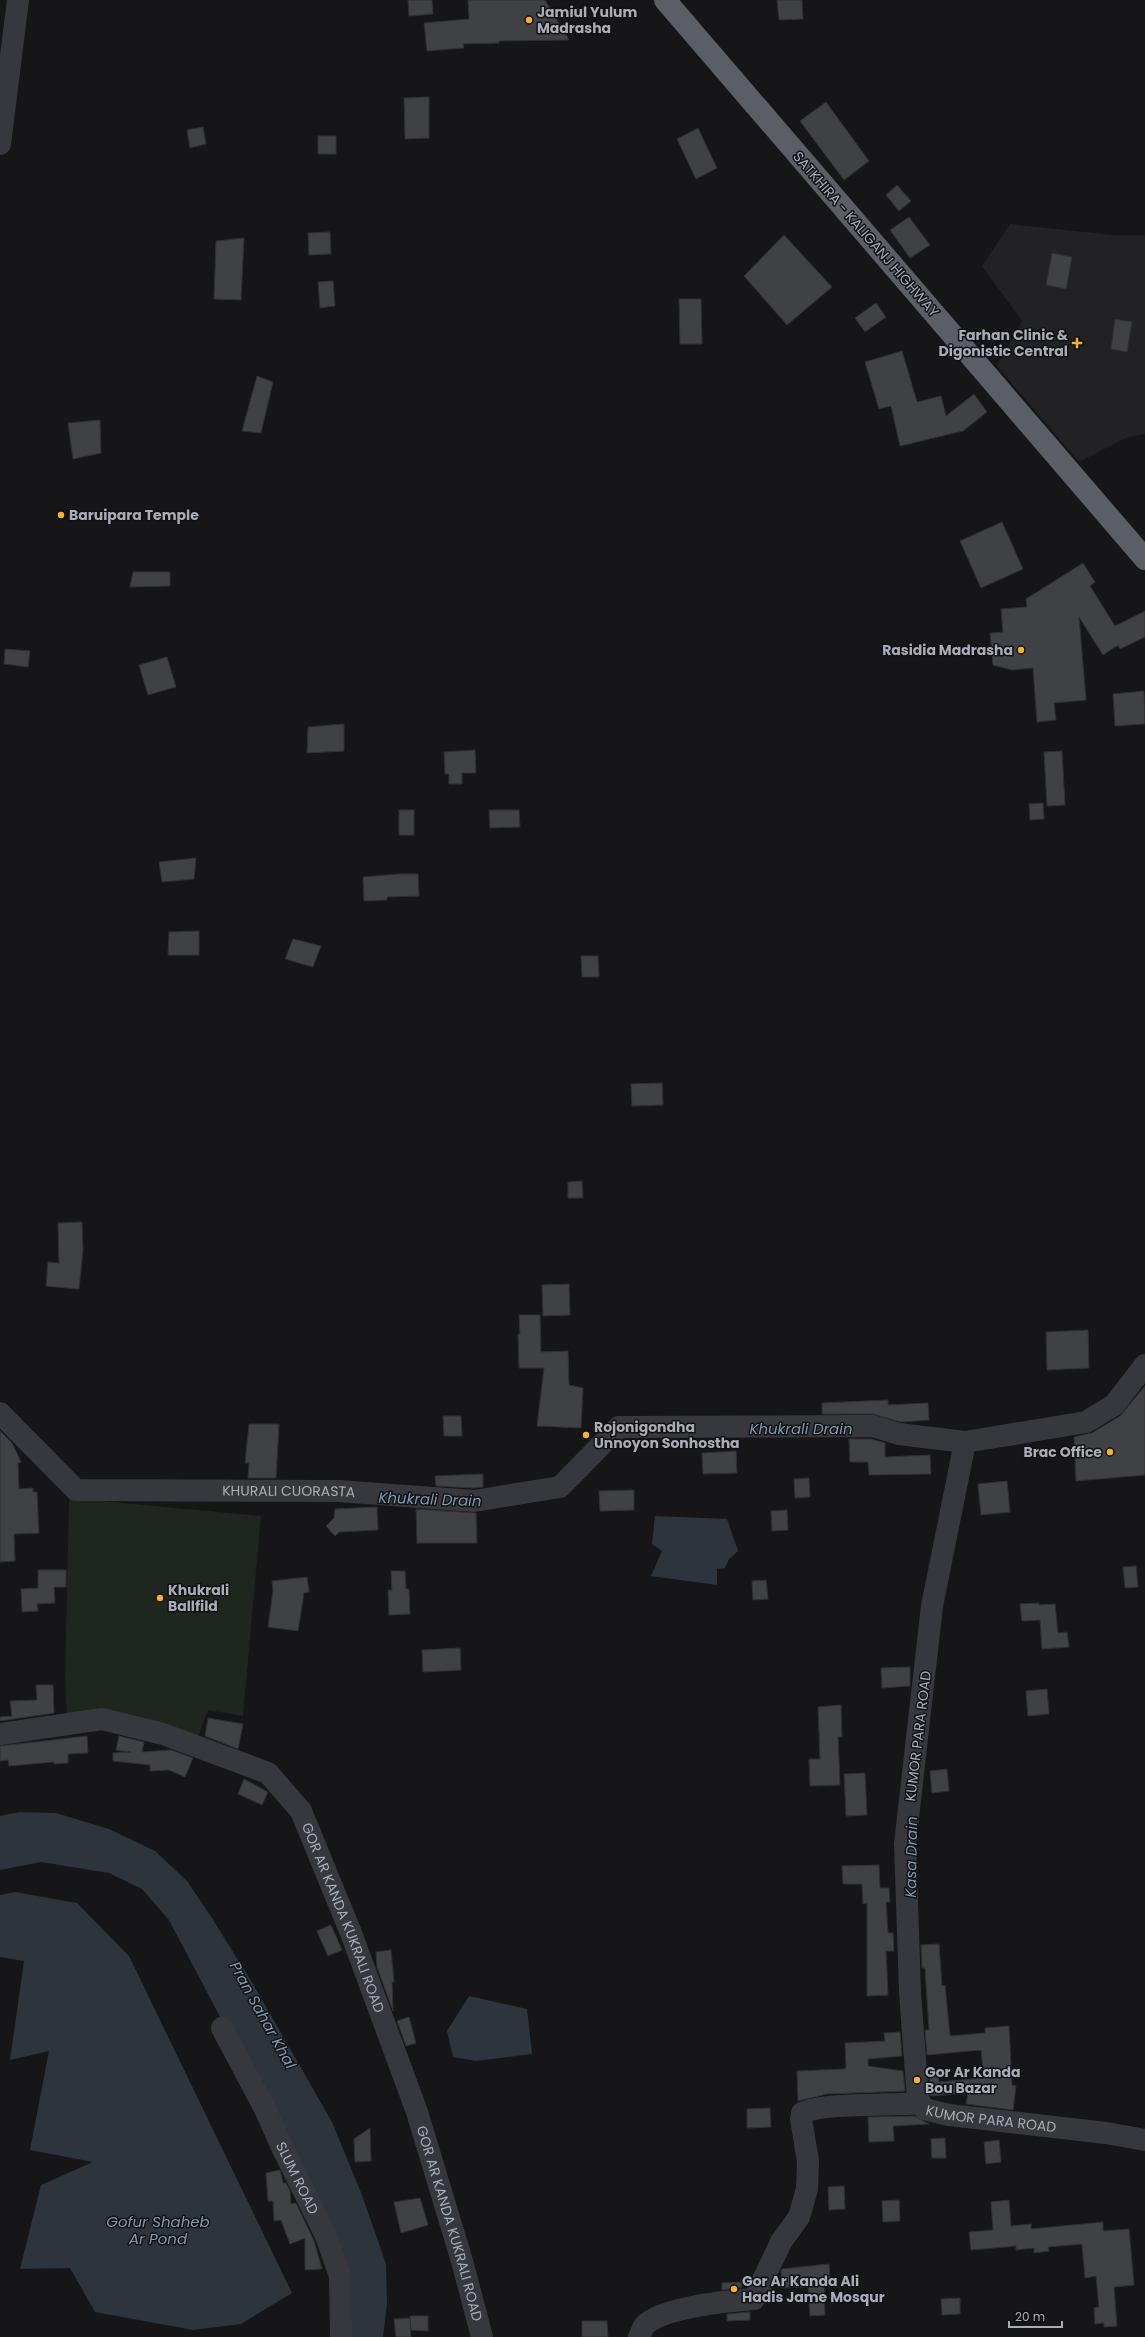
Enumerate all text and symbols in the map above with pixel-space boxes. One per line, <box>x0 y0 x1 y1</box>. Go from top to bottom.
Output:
place label: Jamiul Yulum Madrasha <box>537 2 637 38</box>
marker: Jamiul Yulum Madrasha <box>524 15 534 25</box>
street label: SATKHIRA - KALIGANJ HIGHWAY <box>788 147 944 321</box>
place label: Farhan Clinic & Digonistic Central <box>939 325 1069 361</box>
marker: Farhan Clinic & Digonistic Central <box>1071 337 1083 349</box>
place label: Baruipara Temple <box>69 505 199 525</box>
marker: Baruipara Temple <box>56 510 66 520</box>
place label: Rasidia Madrasha <box>882 640 1013 660</box>
marker: Rasidia Madrasha <box>1016 645 1026 655</box>
place label: Rojonigondha Unnoyon Sonhostha <box>594 1417 740 1453</box>
water label: Khukrali Drain <box>749 1418 853 1439</box>
marker: Rojonigondha Unnoyon Sonhostha <box>581 1430 591 1440</box>
place label: Brac Office <box>1024 1442 1102 1462</box>
marker: Brac Office <box>1105 1447 1115 1457</box>
street label: KHURALI CUORASTA <box>222 1481 356 1502</box>
water label: Khukrali Drain <box>378 1487 482 1511</box>
place label: Khukrali Ballfild <box>168 1580 229 1616</box>
marker: Khukrali Ballfild <box>155 1593 165 1603</box>
street label: KUMOR PARA ROAD <box>900 1670 936 1802</box>
water label: Kasa Drain <box>900 1816 922 1898</box>
street label: GOR AR KANDA KUKRALI ROAD <box>297 1819 390 2016</box>
water label: Pran Sahar Khal <box>225 1958 301 2073</box>
place label: Gor Ar Kanda Bou Bazar <box>925 2062 1021 2098</box>
marker: Gor Ar Kanda Bou Bazar <box>912 2075 922 2085</box>
street label: KUMOR PARA ROAD <box>924 2100 1057 2137</box>
street label: GOR AR KANDA KUKRALI ROAD <box>412 2123 487 2324</box>
street label: SLUM ROAD <box>271 2138 324 2218</box>
water label: Gofur Shaheb Ar Pond <box>106 2211 210 2249</box>
place label: Gor Ar Kanda Ali Hadis Jame Mosqur <box>742 2271 885 2307</box>
marker: Gor Ar Kanda Ali Hadis Jame Mosqur <box>729 2284 739 2294</box>
scale bar <box>1009 2303 1062 2329</box>
text: 20 m <box>1015 2308 1045 2325</box>

